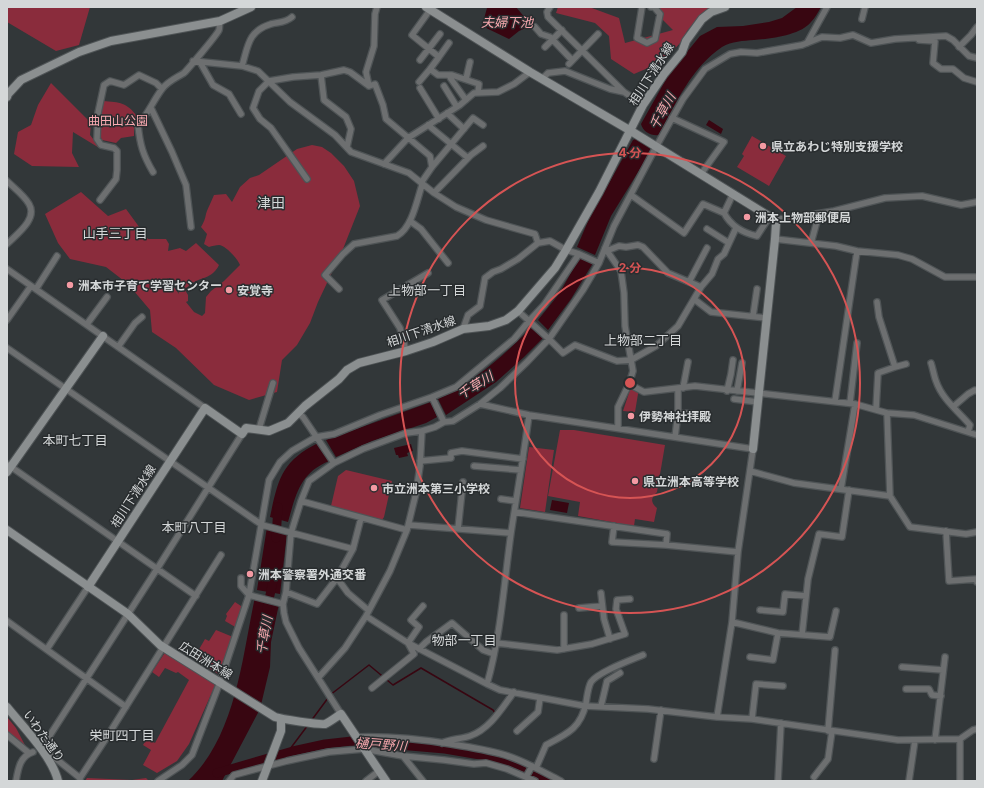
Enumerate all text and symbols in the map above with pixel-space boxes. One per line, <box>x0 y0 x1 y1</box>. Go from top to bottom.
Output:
water label: 夫婦下池 <box>481 14 535 30</box>
street label: 相川下清水線 <box>625 40 677 108</box>
water label: 千草川 <box>646 88 679 132</box>
park label: 曲田山公園 <box>88 113 148 128</box>
place label: 県立あわじ特別支援学校 <box>771 139 903 154</box>
marker: 県立あわじ特別支援学校 <box>758 141 768 151</box>
text: 4 分 <box>619 145 641 160</box>
district label: 津田 <box>257 194 285 211</box>
place label: 洲本上物部郵便局 <box>755 210 851 225</box>
marker: 洲本上物部郵便局 <box>742 212 752 222</box>
district label: 山手三丁目 <box>82 225 148 241</box>
text: 2 分 <box>619 260 641 275</box>
place label: 洲本市子育て学習センター <box>78 278 222 293</box>
marker: 洲本市子育て学習センター <box>65 280 75 290</box>
district label: 上物部一丁目 <box>388 282 466 298</box>
place label: 安覚寺 <box>237 283 273 298</box>
marker: 安覚寺 <box>224 285 234 295</box>
street label: 相川下清水線 <box>385 312 457 350</box>
district label: 上物部二丁目 <box>604 332 682 348</box>
water label: 千草川 <box>454 367 497 402</box>
centre of rings <box>623 376 637 390</box>
place label: 伊勢神社拝殿 <box>639 409 711 424</box>
marker: 伊勢神社拝殿 <box>626 411 636 421</box>
district label: 本町七丁目 <box>42 432 108 448</box>
street label: 相川下清水線 <box>107 462 159 530</box>
place label: 県立洲本高等学校 <box>643 474 739 489</box>
marker: 県立洲本高等学校 <box>630 476 640 486</box>
place label: 市立洲本第三小学校 <box>382 481 490 496</box>
marker: 市立洲本第三小学校 <box>369 483 379 493</box>
district label: 本町八丁目 <box>161 519 227 535</box>
place label: 洲本警察署外通交番 <box>258 567 367 582</box>
marker: 洲本警察署外通交番 <box>245 569 255 579</box>
water label: 千草川 <box>253 612 276 656</box>
district label: 物部一丁目 <box>431 632 497 648</box>
street label: 広田洲本線 <box>177 638 235 682</box>
street label: いわた通り <box>20 707 68 765</box>
district label: 栄町四丁目 <box>89 727 155 743</box>
water label: 樋戸野川 <box>354 734 409 754</box>

